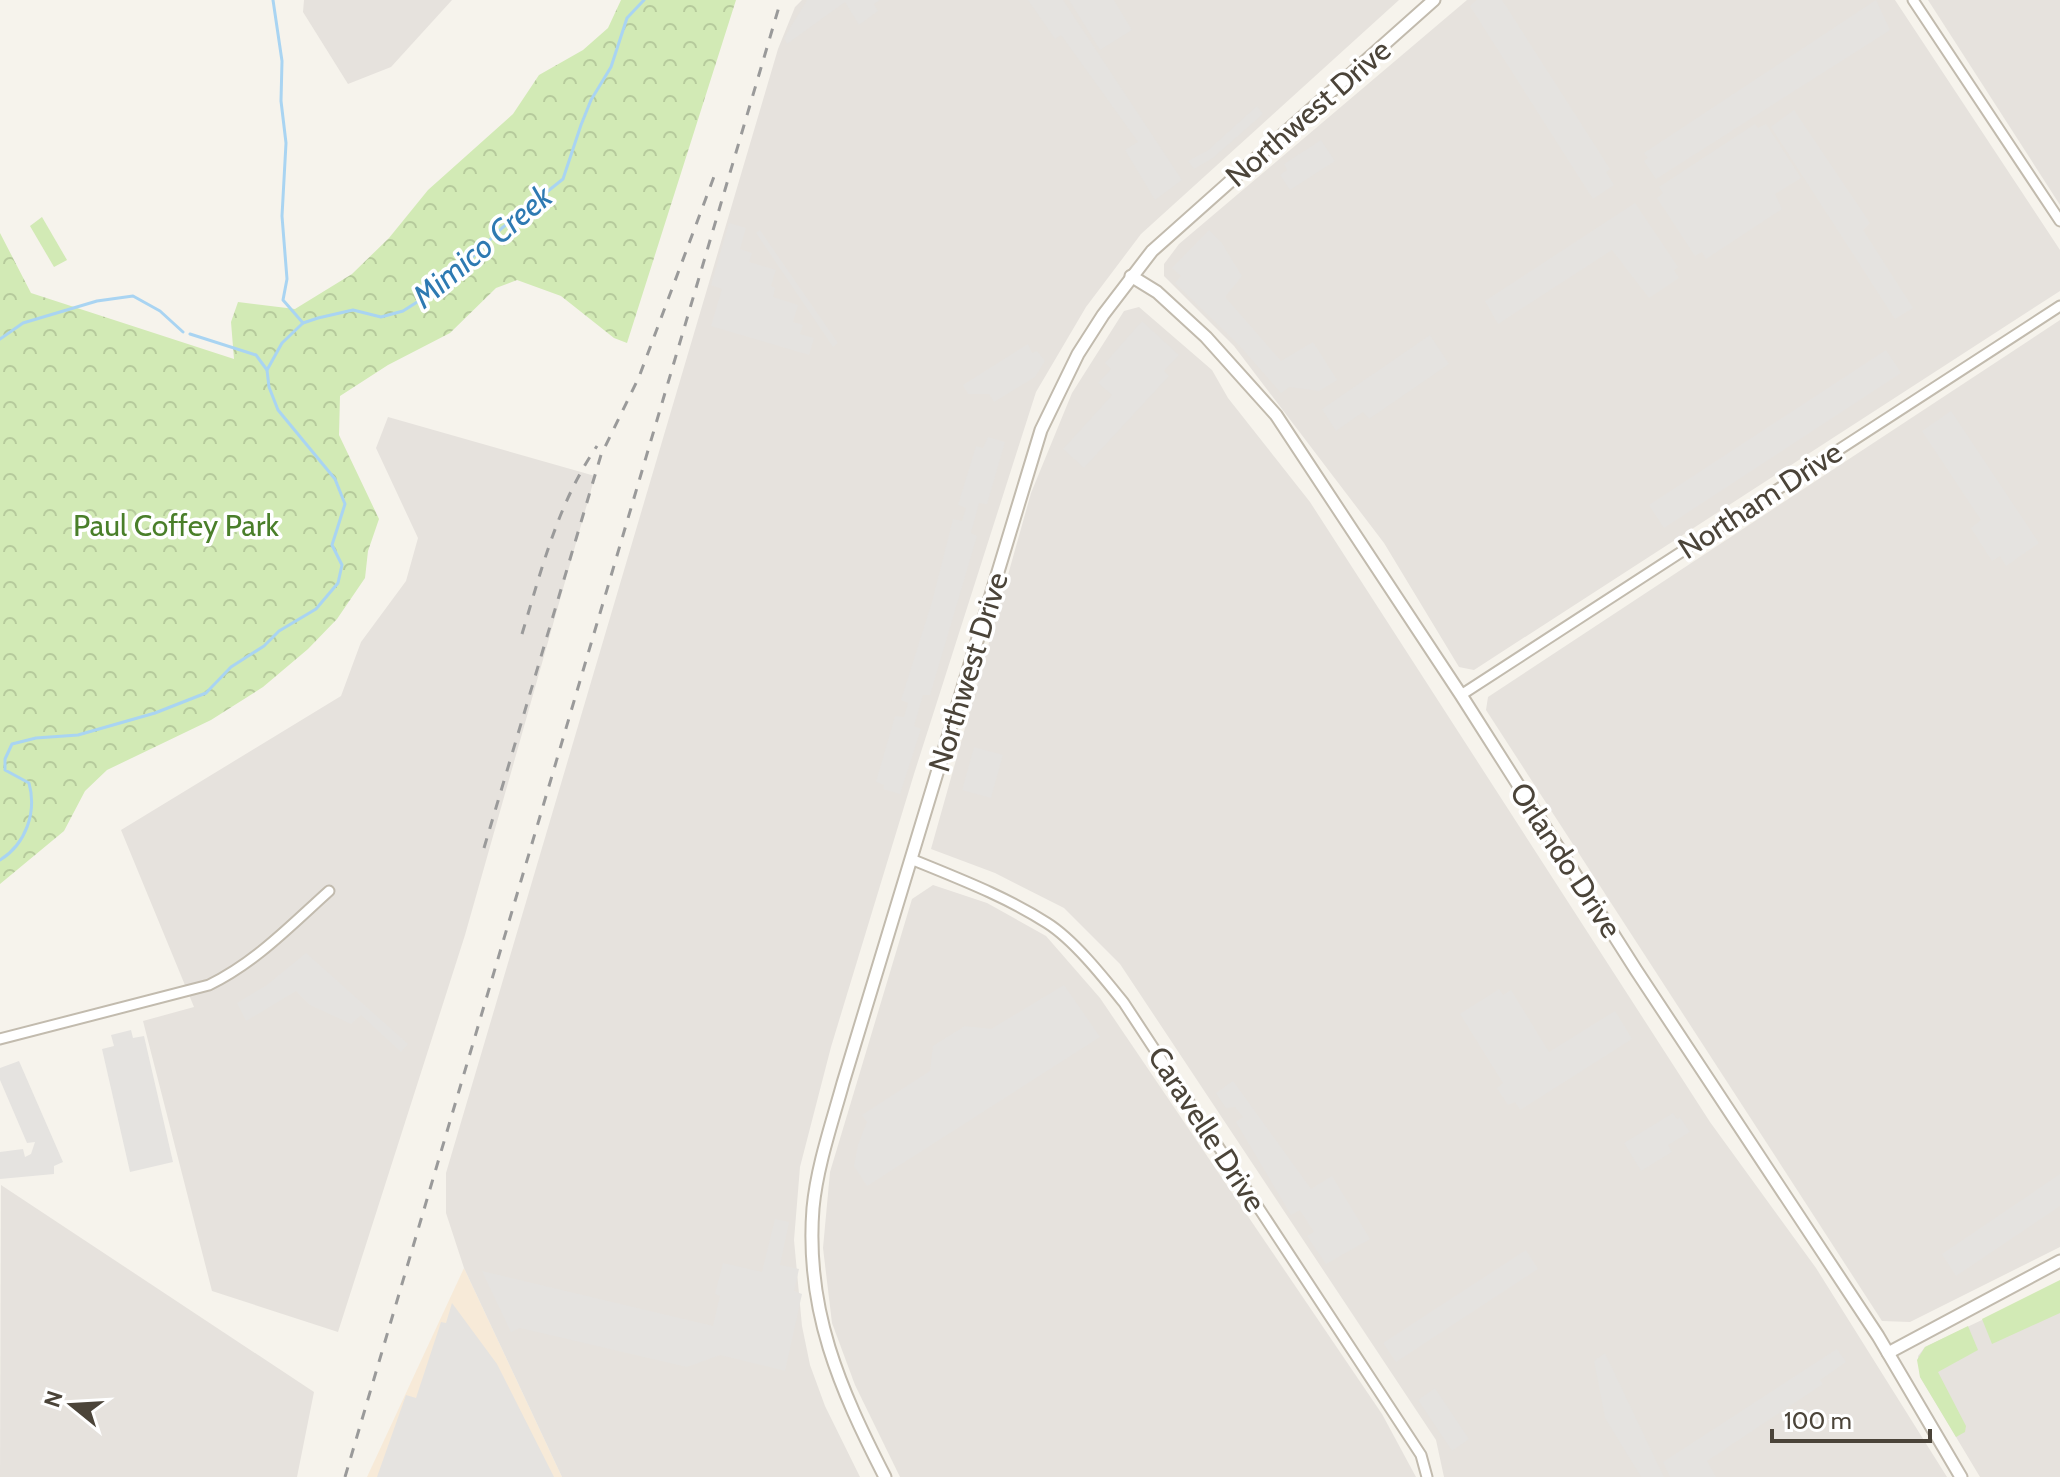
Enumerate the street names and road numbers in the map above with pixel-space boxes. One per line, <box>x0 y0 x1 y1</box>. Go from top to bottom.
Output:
street label: Northwest Drive <box>1218 31 1398 195</box>
street label: Northam Drive <box>1671 433 1849 567</box>
street label: Northwest Drive <box>920 568 1016 776</box>
street label: Orlando Drive <box>1502 775 1630 945</box>
street label: Caravelle Drive <box>1140 1040 1274 1218</box>

